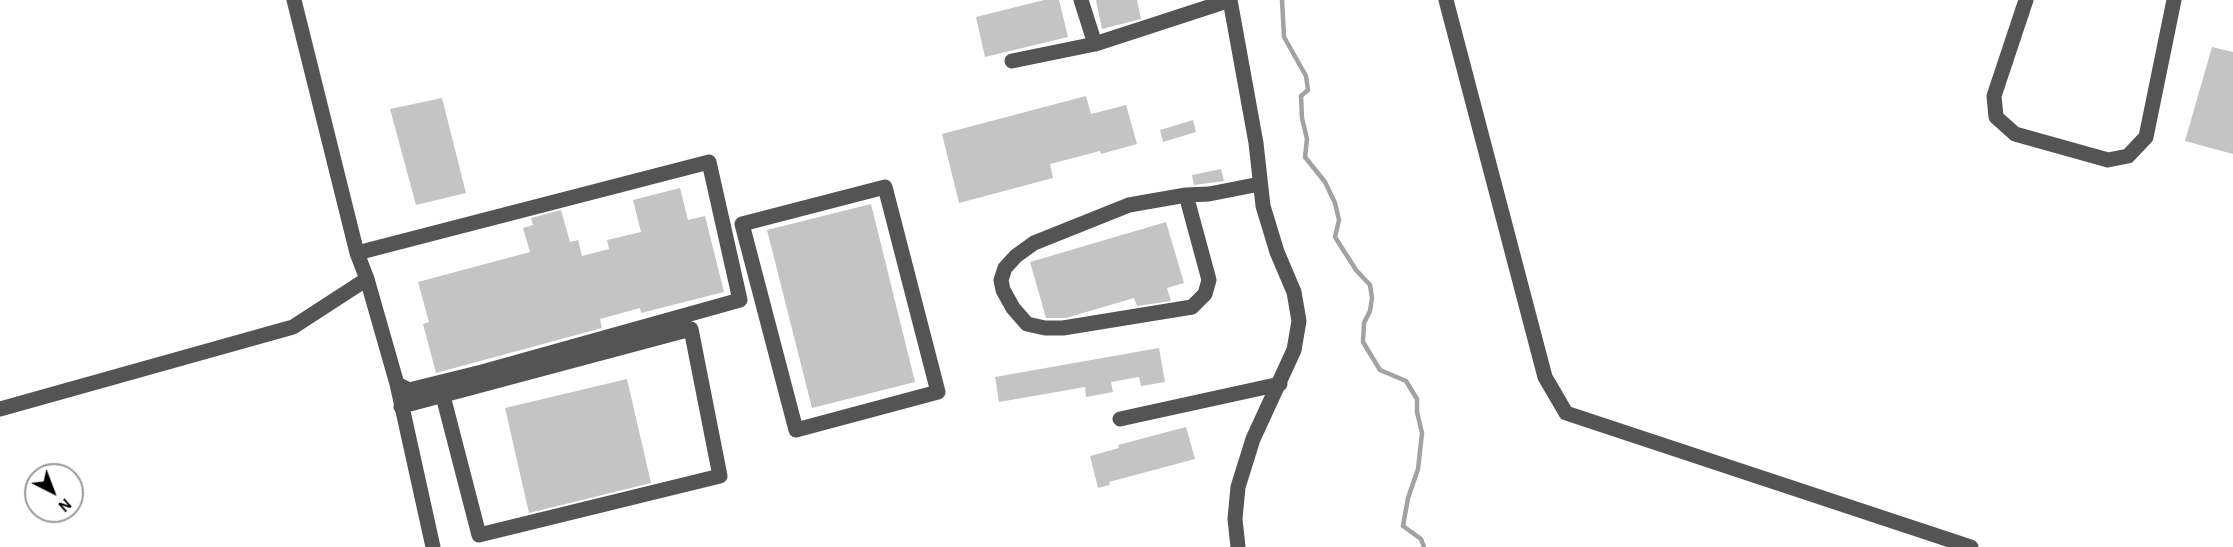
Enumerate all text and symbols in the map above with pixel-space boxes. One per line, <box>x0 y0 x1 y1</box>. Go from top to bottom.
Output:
north arrow <box>24 463 84 523</box>
text: N <box>55 495 74 515</box>

